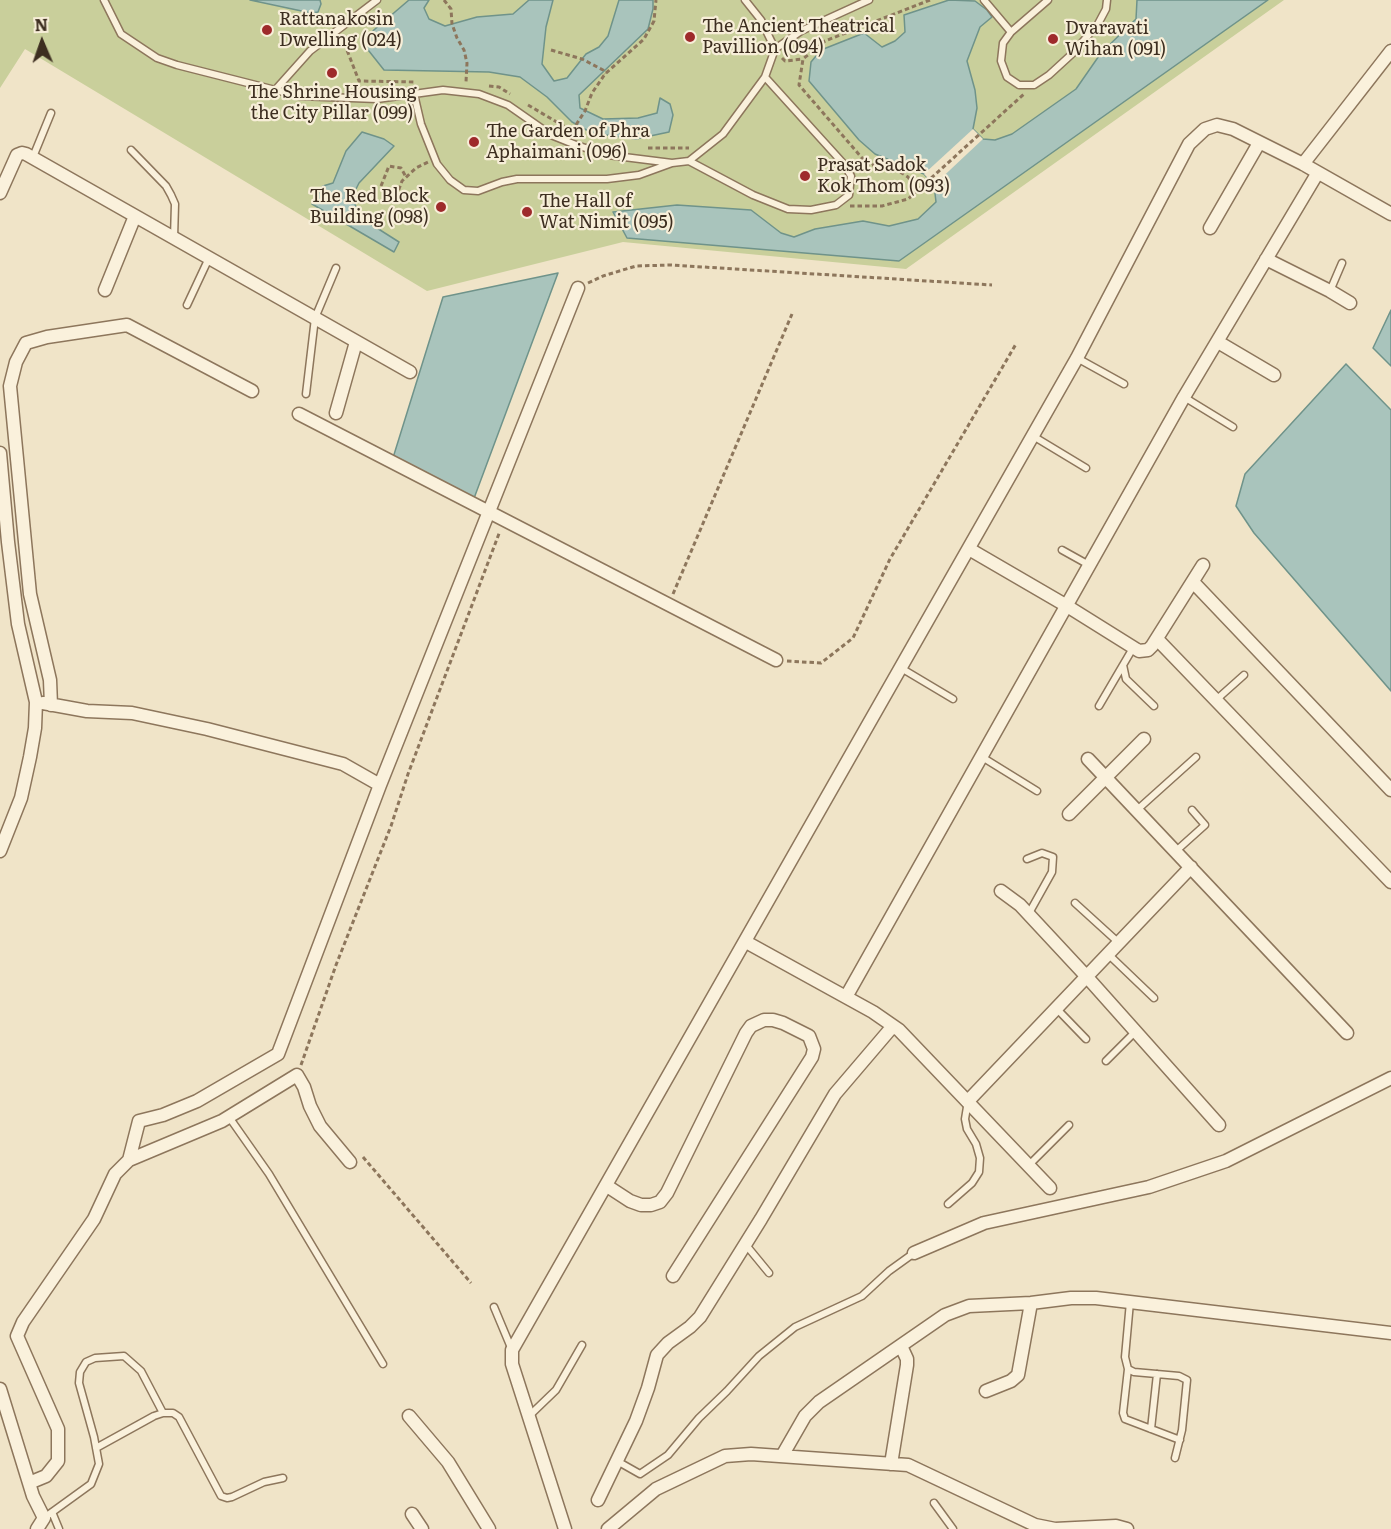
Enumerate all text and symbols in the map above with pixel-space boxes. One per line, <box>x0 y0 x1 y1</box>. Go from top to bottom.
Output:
place label: Rattanakosin Dwelling (024) <box>279 9 402 52</box>
north arrow <box>12 12 72 72</box>
text: N <box>34 12 49 36</box>
place label: The Ancient Theatrical Pavillion (094) <box>702 16 895 58</box>
place label: Dvaravati Wihan (091) <box>1065 18 1166 60</box>
marker: Rattanakosin Dwelling (024) <box>260 23 274 37</box>
marker: The Ancient Theatrical Pavillion (094) <box>683 30 697 44</box>
marker: Dvaravati Wihan (091) <box>1046 32 1060 46</box>
marker: The Shrine Housing the City Pillar (099) <box>325 66 339 80</box>
place label: The Shrine Housing the City Pillar (099) <box>247 82 417 124</box>
place label: The Garden of Phra Aphaimani (096) <box>486 121 650 164</box>
marker: The Garden of Phra Aphaimani (096) <box>467 135 481 149</box>
place label: Prasat Sadok Kok Thom (093) <box>817 155 950 198</box>
marker: Prasat Sadok Kok Thom (093) <box>798 169 812 183</box>
place label: The Red Block Building (098) <box>309 186 429 228</box>
place label: The Hall of Wat Nimit (095) <box>539 191 674 234</box>
marker: The Red Block Building (098) <box>434 200 448 214</box>
marker: The Hall of Wat Nimit (095) <box>520 205 534 219</box>

